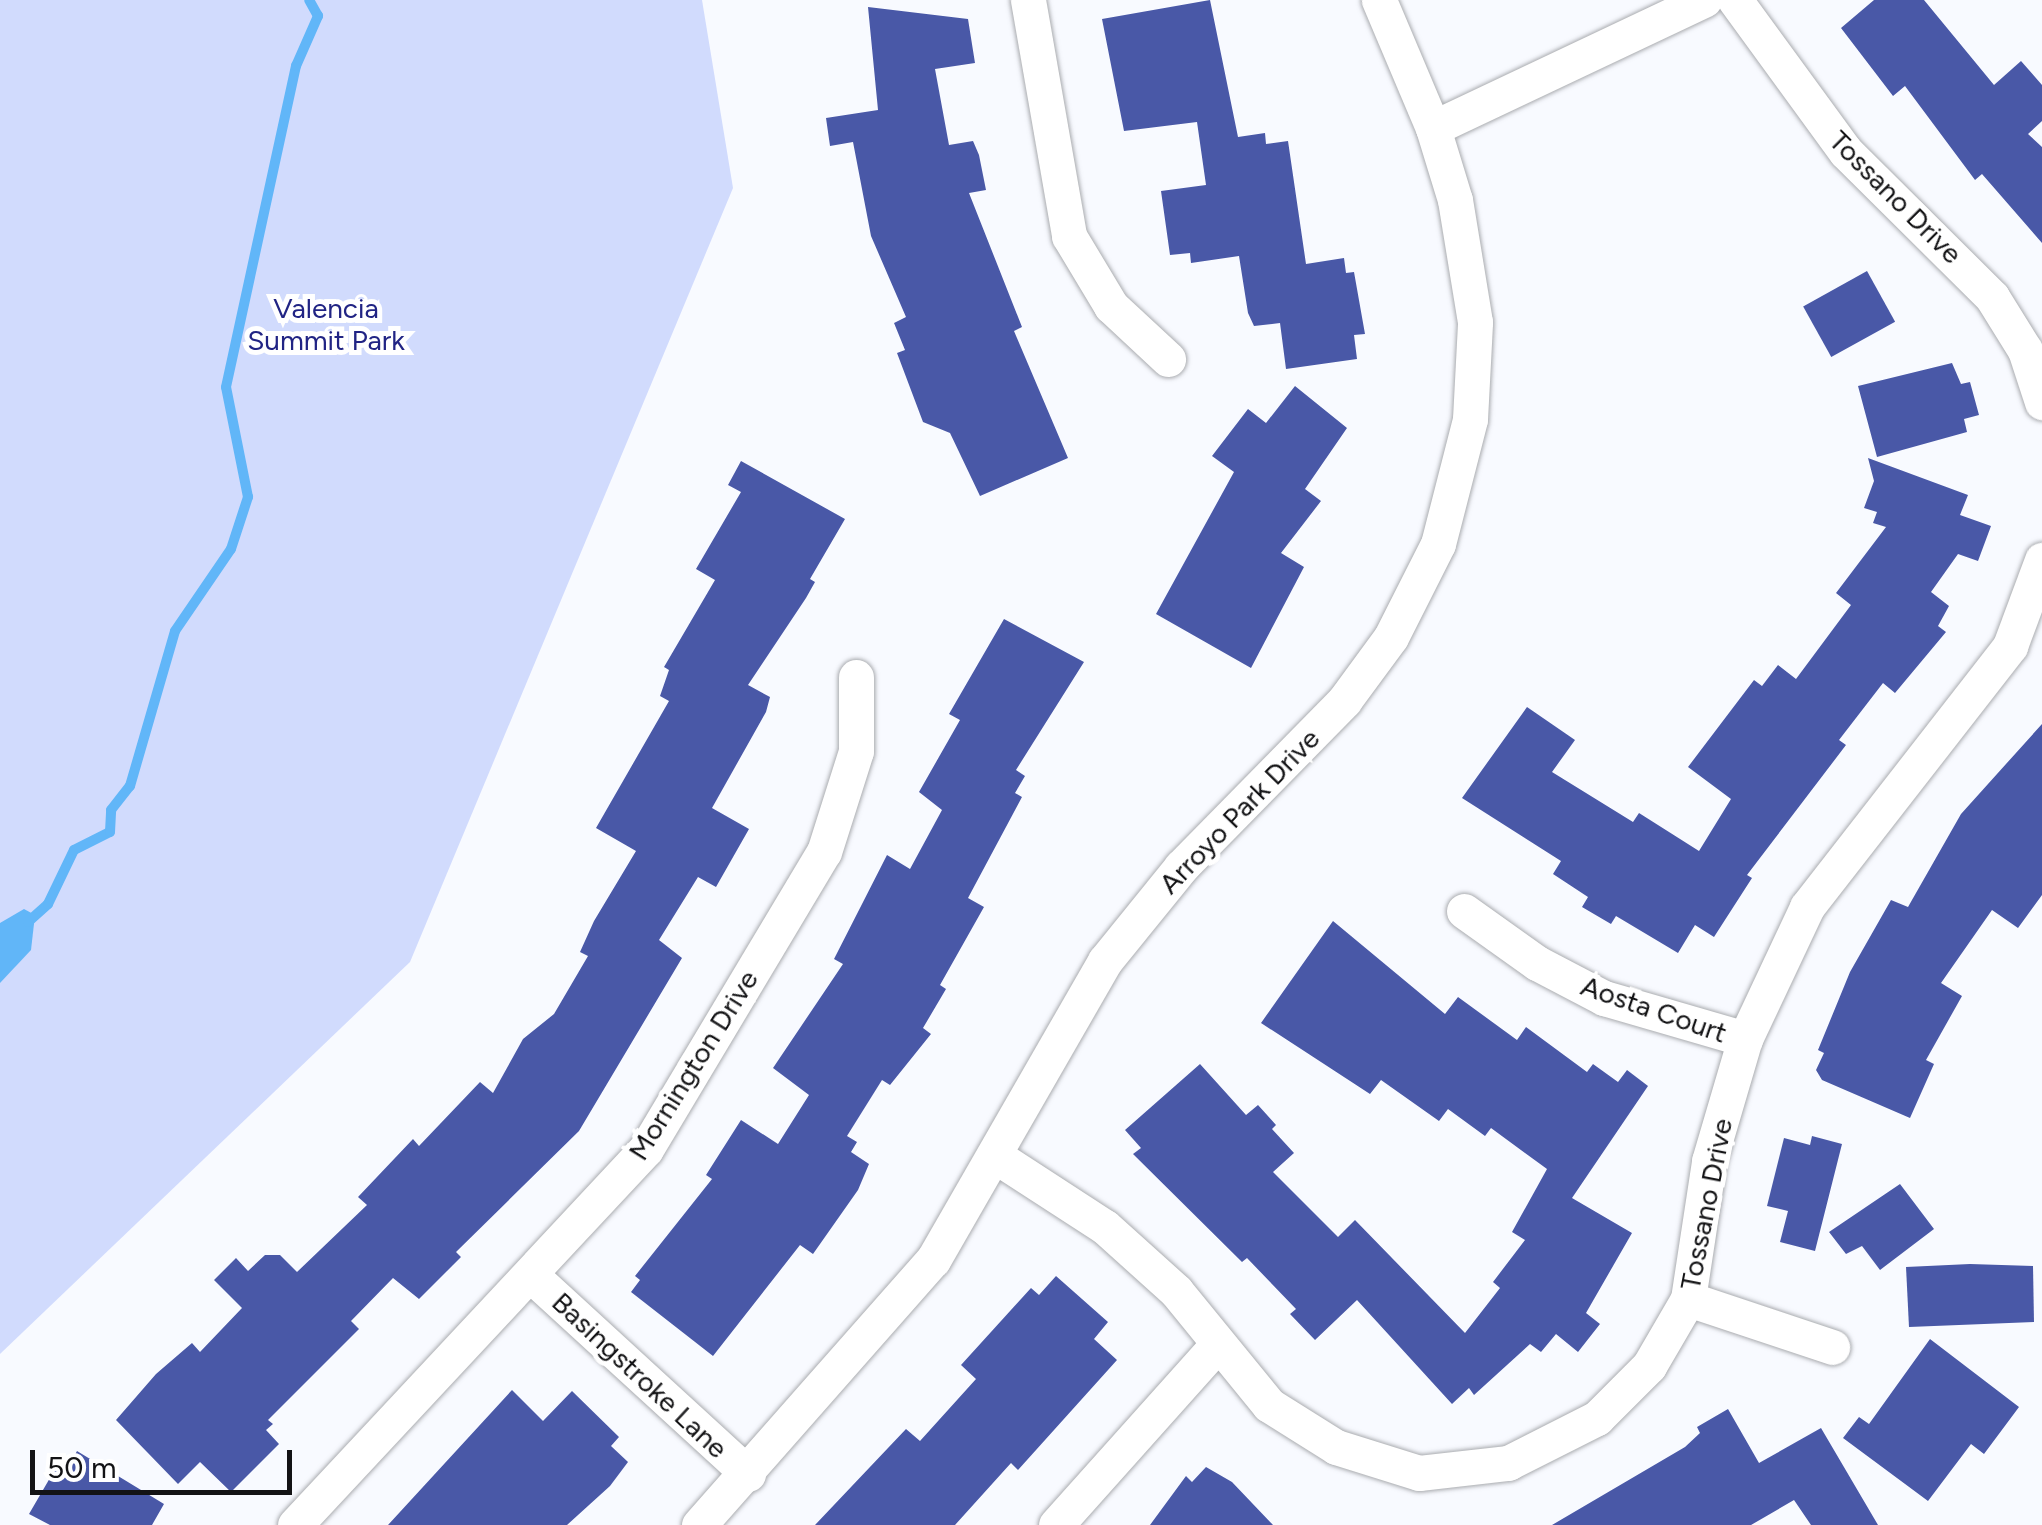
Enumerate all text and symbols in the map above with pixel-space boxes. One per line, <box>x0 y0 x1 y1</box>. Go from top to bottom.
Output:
street label: Tossano Drive <box>1823 124 1969 270</box>
park label: Valencia Summit Park <box>247 291 405 357</box>
street label: Arroyo Park Drive <box>1152 722 1326 900</box>
street label: Mornington Drive <box>621 964 765 1166</box>
street label: Aosta Court <box>1577 968 1731 1050</box>
street label: Tossano Drive <box>1673 1115 1739 1293</box>
street label: Basingstroke Lane <box>545 1285 735 1465</box>
scale bar <box>35 1430 298 1492</box>
text: 50 m <box>47 1449 116 1486</box>

